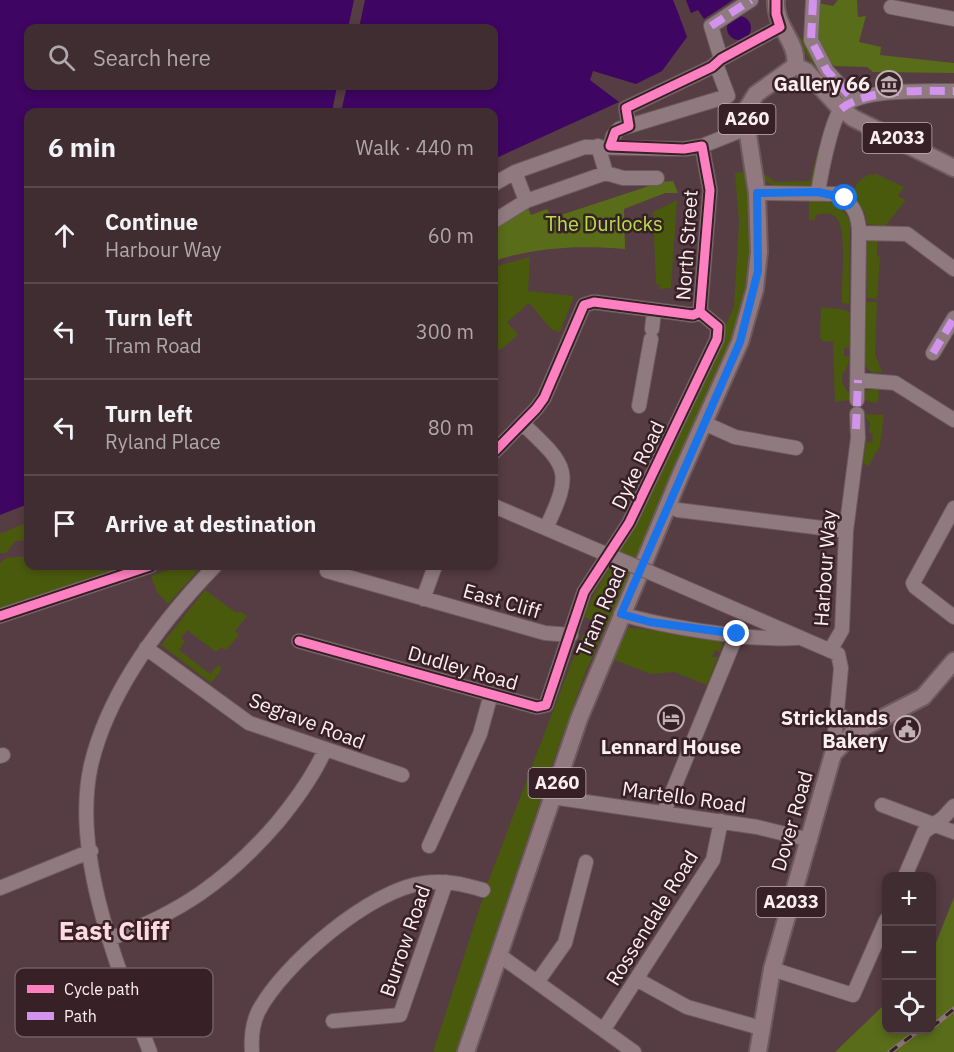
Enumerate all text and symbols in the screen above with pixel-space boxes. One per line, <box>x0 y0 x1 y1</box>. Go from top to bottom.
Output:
search box <box>24 24 498 90</box>
icon: search <box>45 41 78 74</box>
text: Search here <box>93 43 211 72</box>
museum icon: Gallery 66 <box>874 69 904 99</box>
place label: Gallery 66 <box>773 70 870 97</box>
road number: A260 <box>718 104 776 134</box>
road number: A2033 <box>862 123 932 153</box>
text: 6 min <box>48 130 116 164</box>
text: Walk · 440 m <box>356 134 474 161</box>
route start <box>831 184 857 210</box>
street label: North Street <box>669 189 704 301</box>
text: Continue <box>105 207 198 236</box>
park label: The Durlocks <box>545 210 663 237</box>
icon: ahead <box>48 219 81 252</box>
text: 60 m <box>428 222 474 249</box>
text: Harbour Way <box>105 236 222 263</box>
text: Turn left <box>105 303 193 332</box>
icon: left <box>48 315 81 348</box>
text: 300 m <box>416 318 474 345</box>
text: Tram Road <box>105 332 202 359</box>
text: Turn left <box>105 399 193 428</box>
icon: left <box>48 411 81 444</box>
text: 80 m <box>428 414 474 441</box>
street label: Dyke Road <box>605 416 671 514</box>
text: Ryland Place <box>105 428 221 455</box>
icon: arrive <box>48 507 81 540</box>
text: Arrive at destination <box>105 509 316 538</box>
street label: Harbour Way <box>807 509 842 627</box>
street label: Tram Road <box>569 561 632 661</box>
street label: East Cliff <box>460 577 545 625</box>
route end <box>723 620 749 646</box>
street label: Dudley Road <box>405 639 521 696</box>
street label: Segrave Road <box>245 686 369 755</box>
hotel icon: Lennard House <box>656 703 686 733</box>
place label: Stricklands Bakery <box>781 704 888 754</box>
public building icon: Stricklands Bakery <box>892 714 922 744</box>
place label: Lennard House <box>601 733 741 760</box>
road number: A260 <box>528 768 586 798</box>
street label: Dover Road <box>764 768 819 874</box>
street label: Martello Road <box>620 774 748 819</box>
street label: Rossendale Road <box>599 845 704 991</box>
map controls <box>882 872 936 1034</box>
button: + <box>882 872 936 926</box>
street label: Burrow Road <box>373 882 436 1000</box>
road number: A2033 <box>756 887 826 917</box>
district label: East Cliff <box>59 913 170 947</box>
button: − <box>882 926 936 980</box>
legend <box>15 968 213 1037</box>
text: Cycle path <box>64 979 139 999</box>
button: locate <box>882 980 936 1034</box>
text: Path <box>64 1006 97 1026</box>

